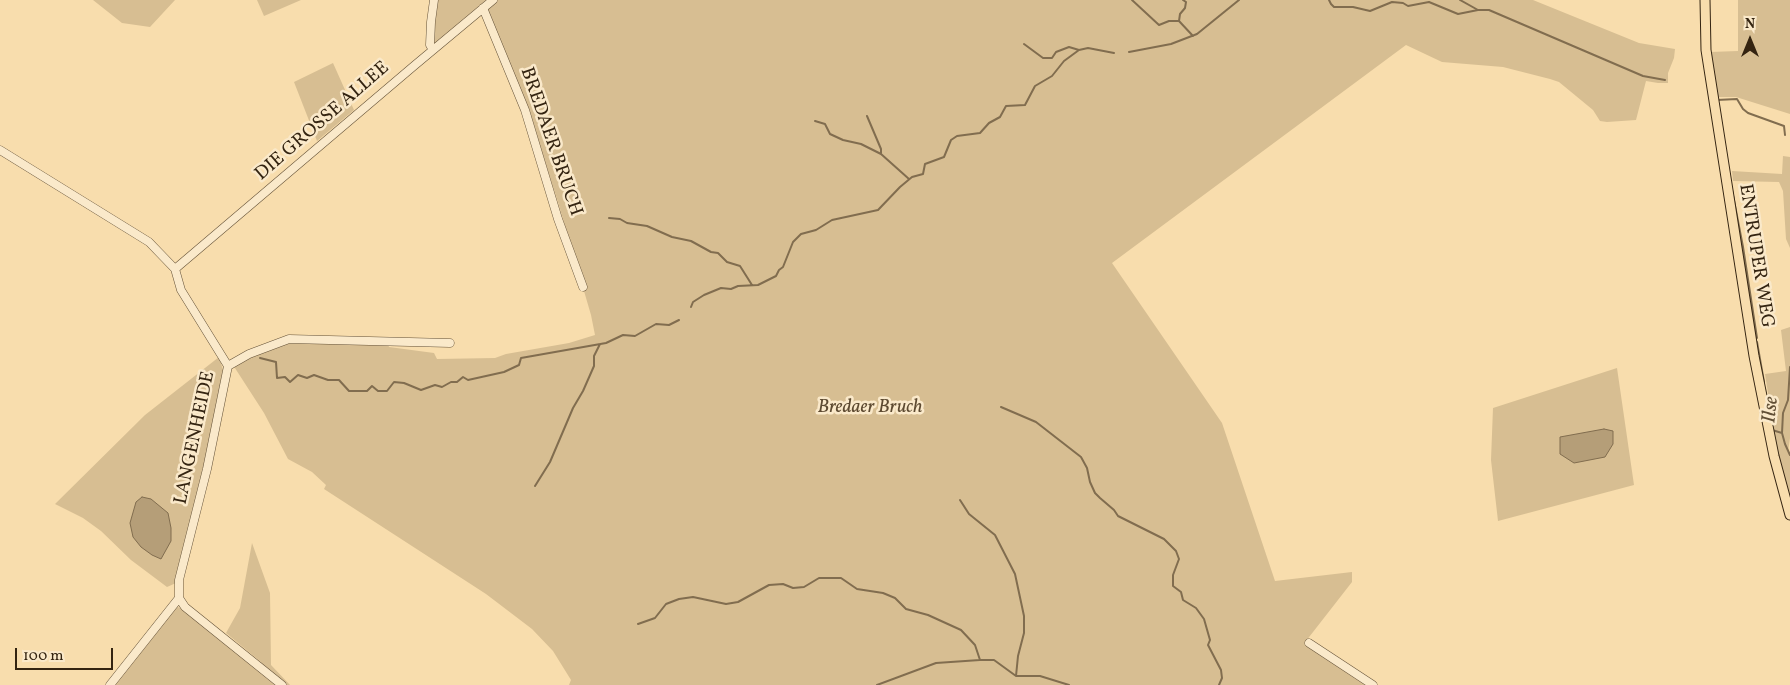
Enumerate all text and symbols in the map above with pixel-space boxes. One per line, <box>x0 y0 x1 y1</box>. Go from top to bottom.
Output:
north arrow <box>1725 15 1775 65</box>
text: N <box>1745 15 1755 34</box>
street label: DIE GROSSE ALLEE <box>251 58 395 186</box>
street label: BREDAER BRUCH <box>514 65 586 219</box>
street label: ENTRUPER WEG <box>1732 182 1778 330</box>
street label: LANGENHEIDE <box>171 369 221 507</box>
water label: Ilse <box>1759 396 1785 424</box>
park label: Bredaer Bruch <box>818 398 922 420</box>
scale bar <box>18 638 115 670</box>
text: 100 m <box>23 646 63 667</box>

